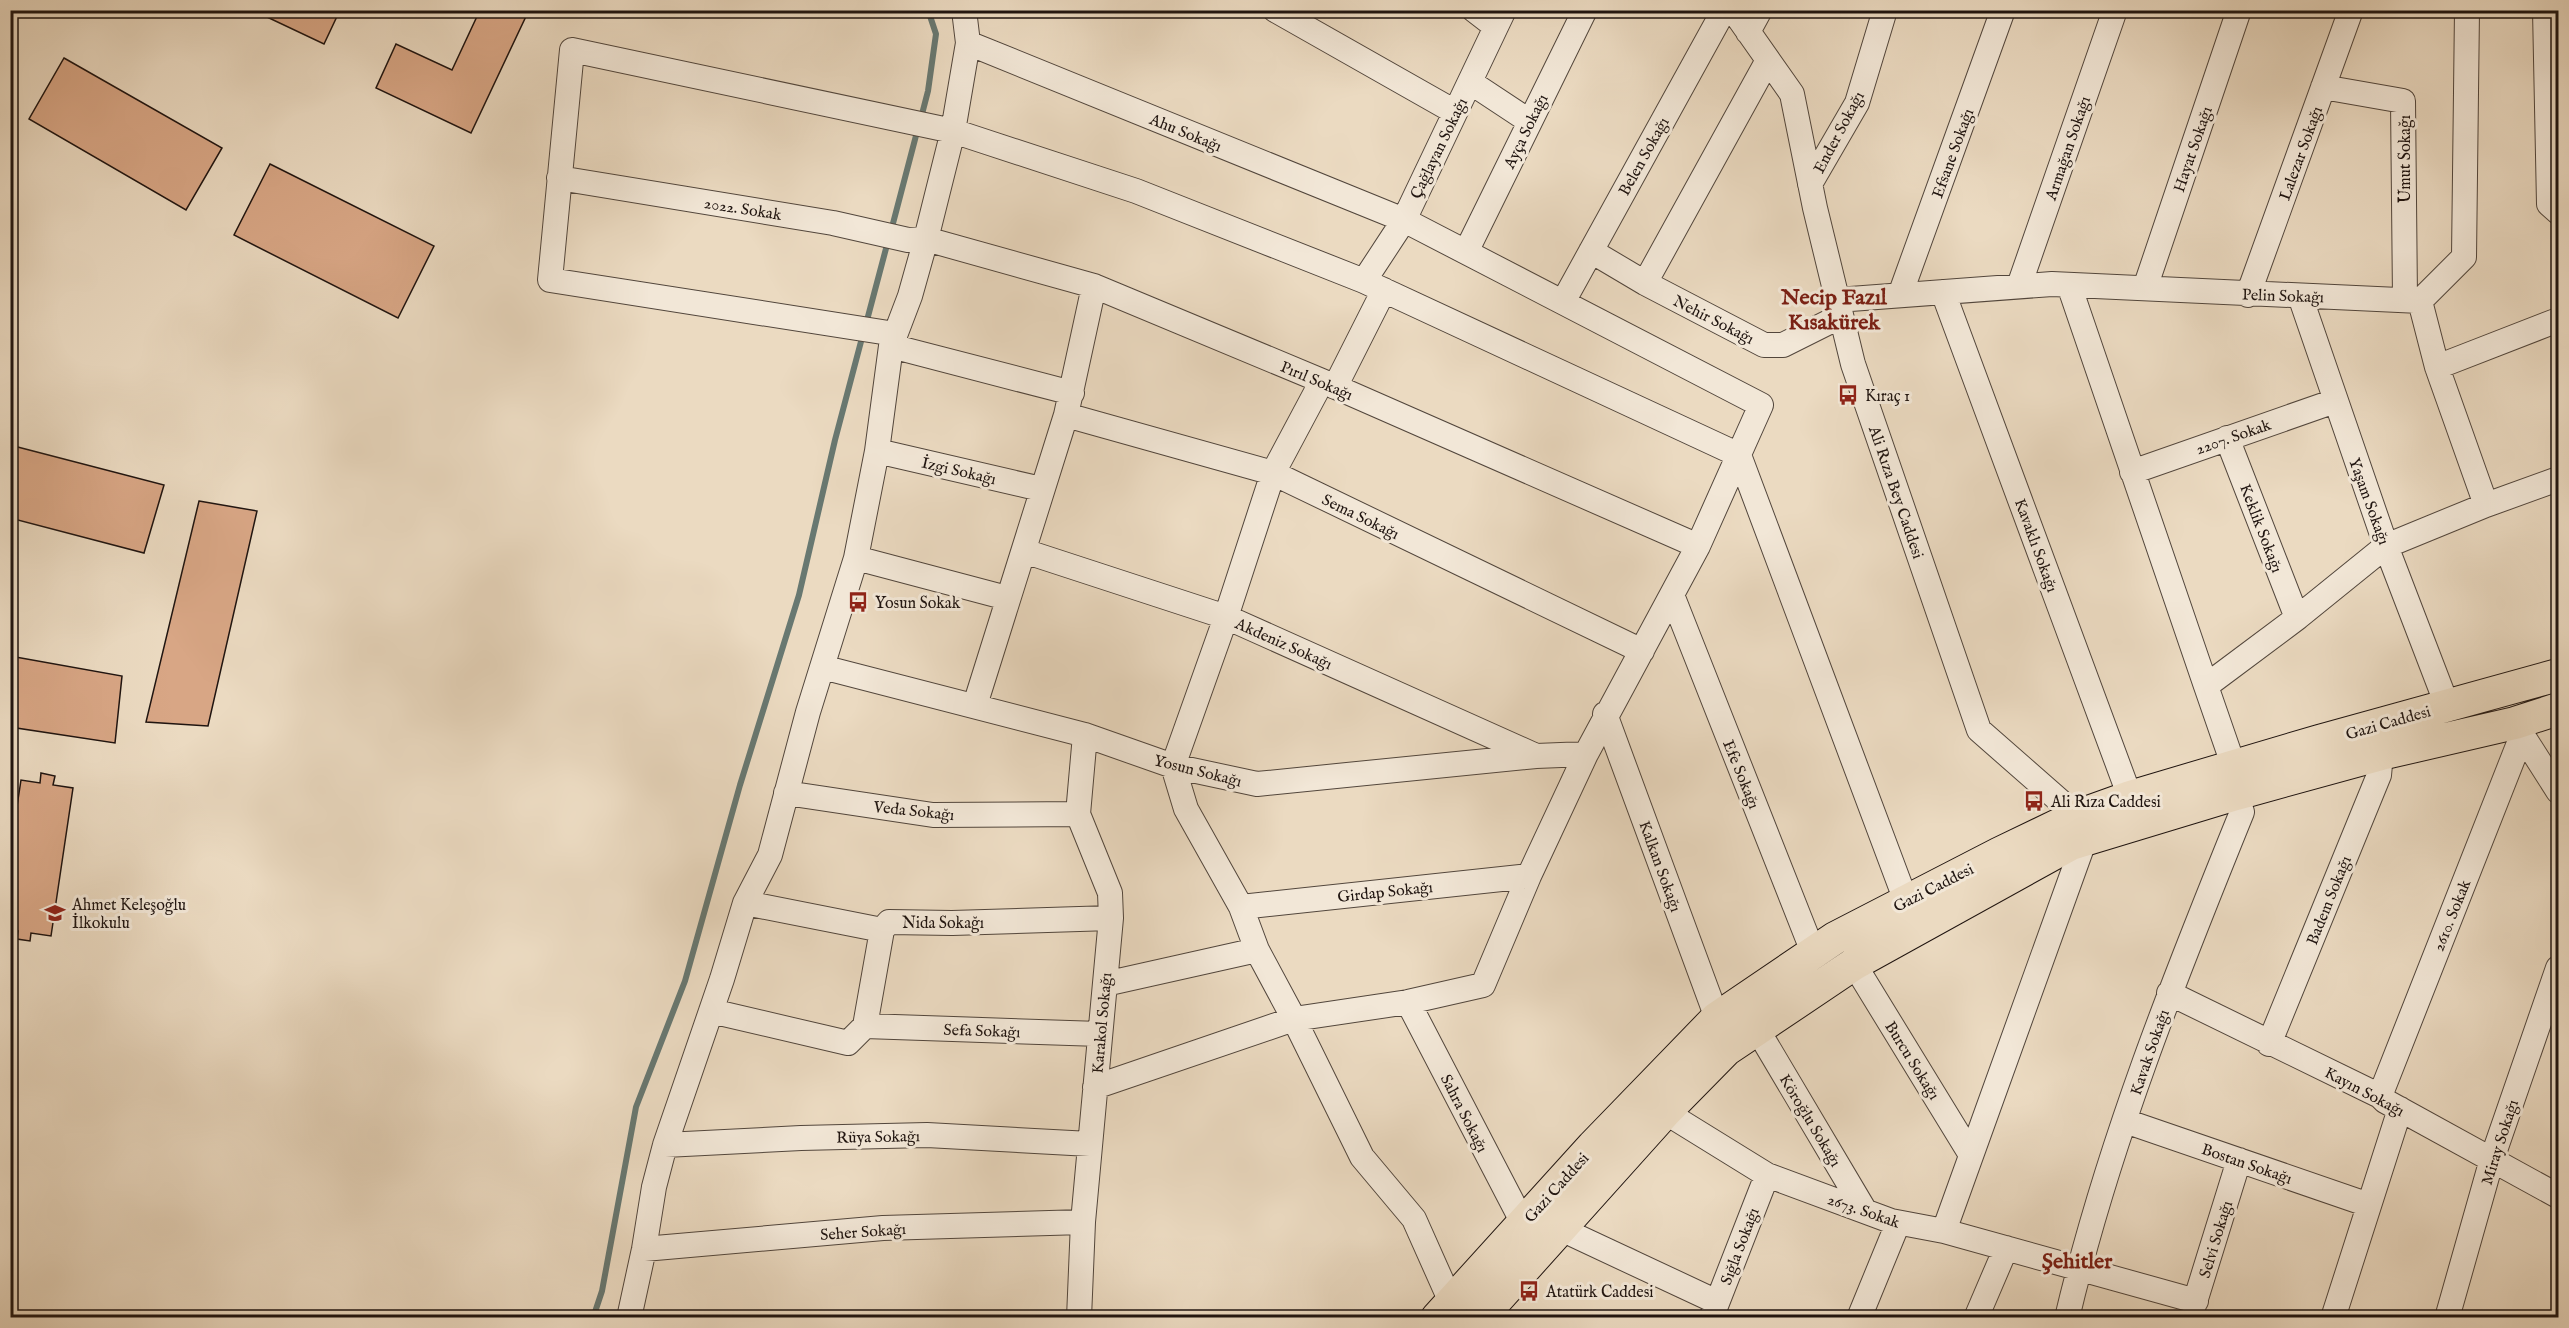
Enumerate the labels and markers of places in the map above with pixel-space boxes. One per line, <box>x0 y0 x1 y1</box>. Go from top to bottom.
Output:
bus stop icon: Kıraç 1 <box>1836 383 1860 407</box>
place label: Kıraç 1 <box>1865 387 1910 407</box>
bus stop icon: Yosun Sokak <box>846 590 870 614</box>
place label: Yosun Sokak <box>875 594 961 614</box>
bus stop icon: Ali Rıza Caddesi <box>2022 789 2046 813</box>
place label: Ali Rıza Caddesi <box>2050 793 2161 813</box>
place label: Ahmet Keleşoğlu İlkokulu <box>71 896 186 934</box>
school or university icon: Ahmet Keleşoğlu İlkokulu <box>43 901 67 925</box>
bus stop icon: Atatürk Caddesi <box>1517 1279 1541 1303</box>
place label: Atatürk Caddesi <box>1545 1283 1654 1303</box>

